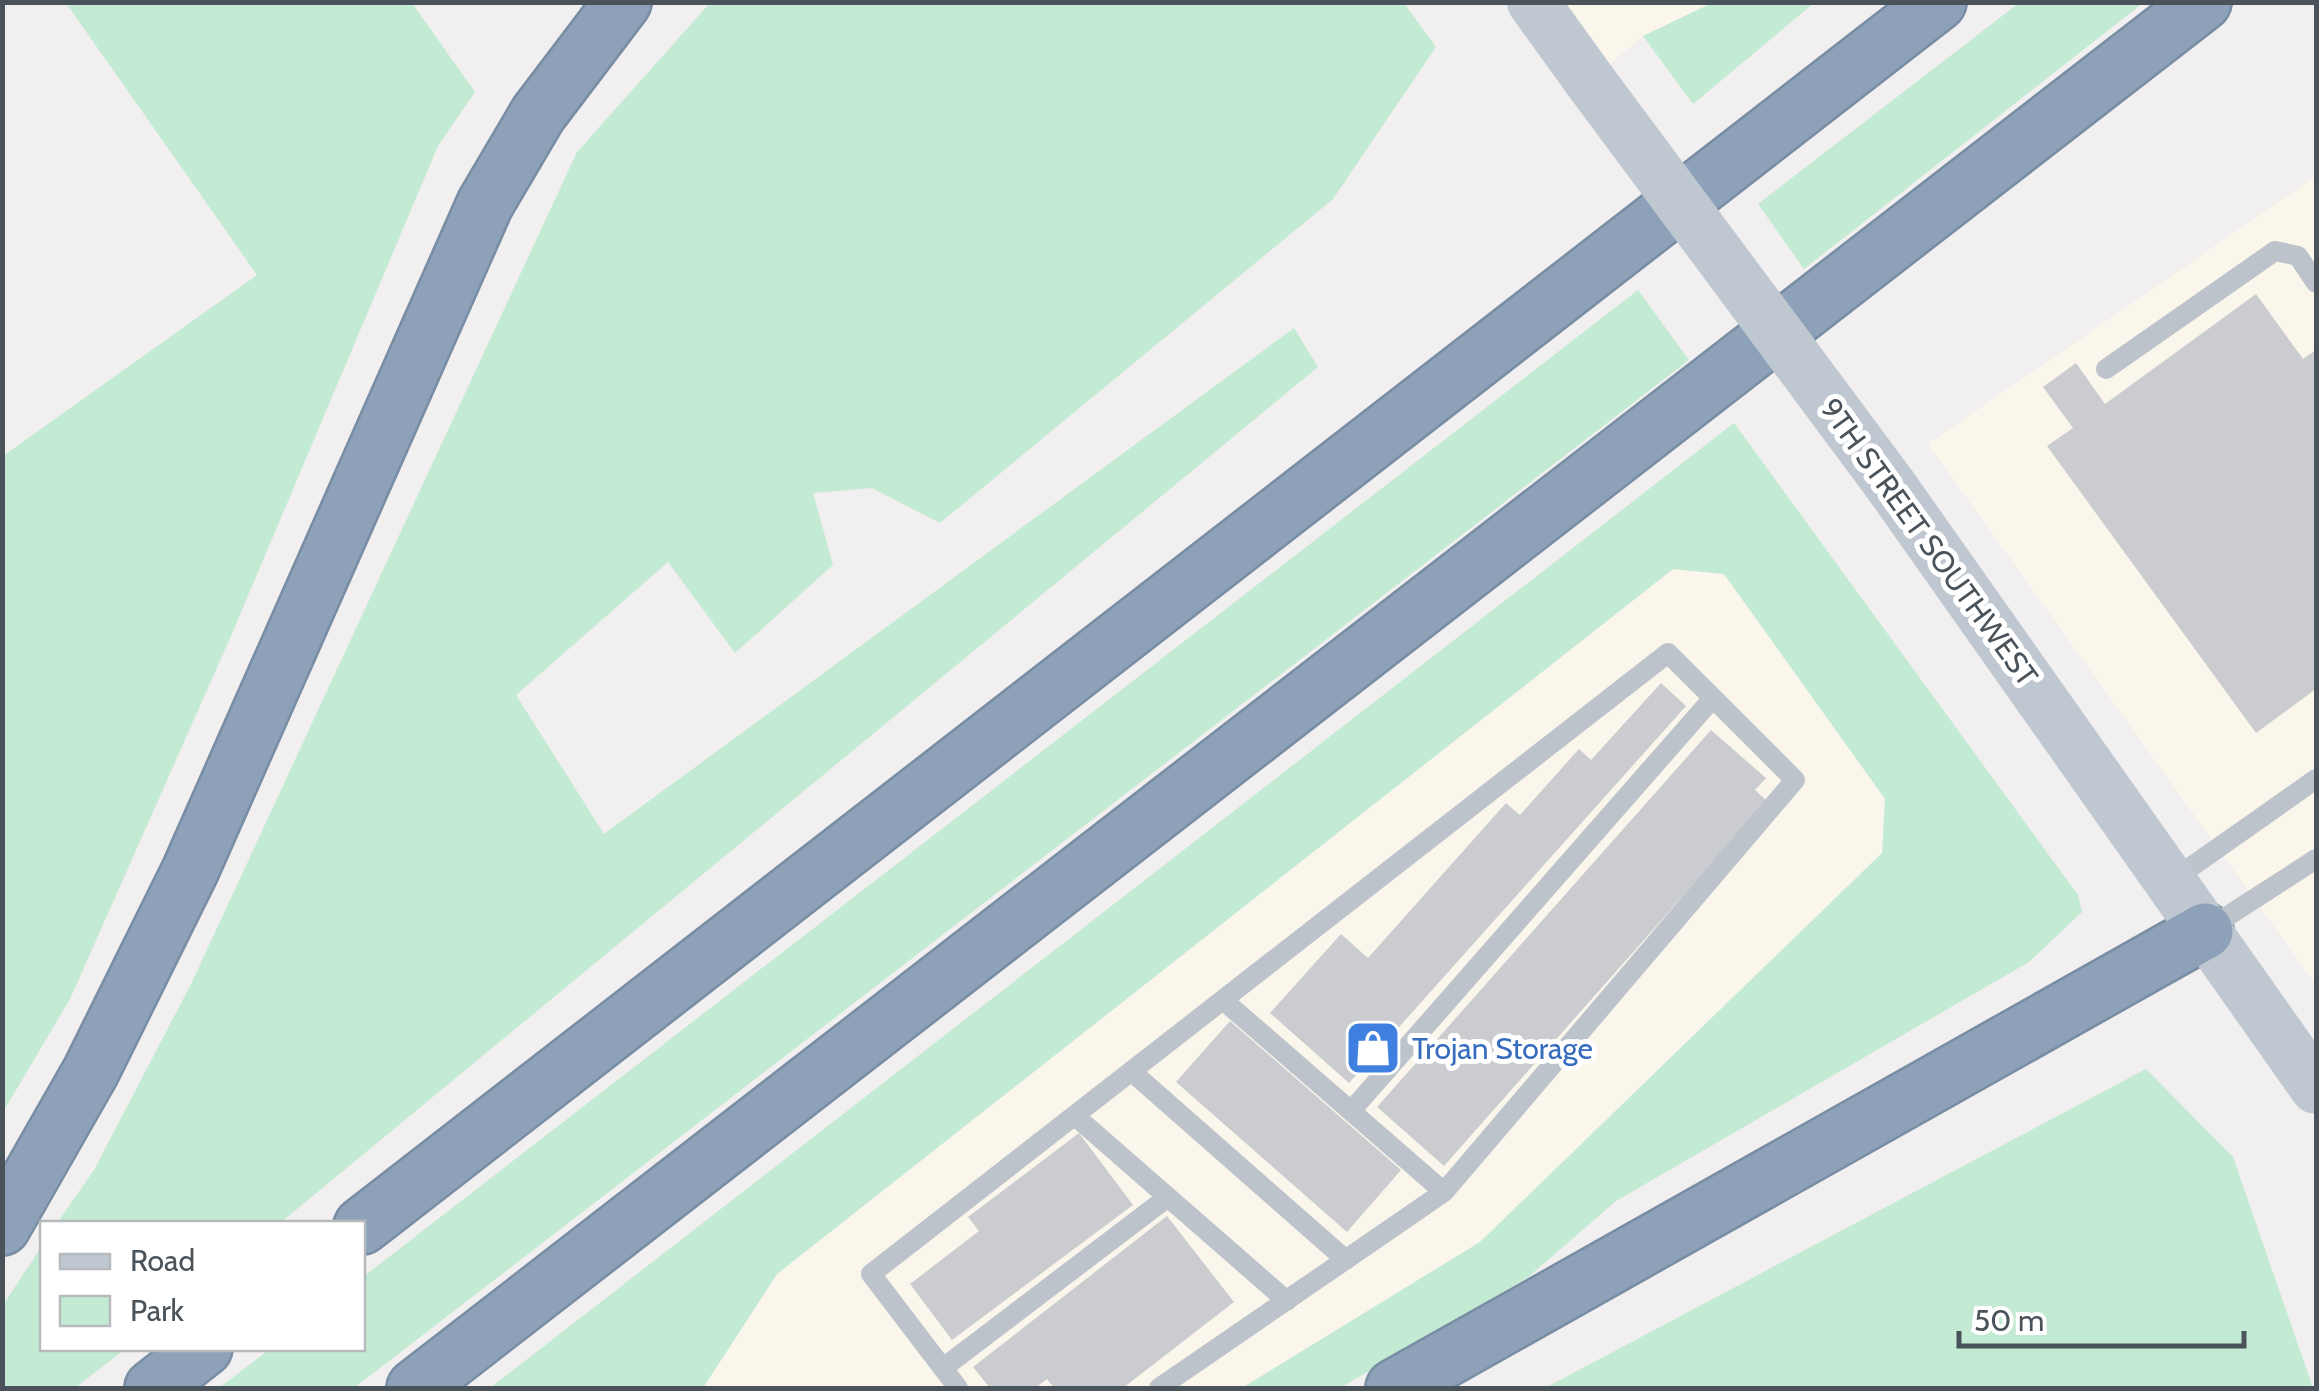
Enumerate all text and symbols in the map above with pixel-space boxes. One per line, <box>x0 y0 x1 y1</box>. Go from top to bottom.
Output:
street label: 9TH STREET SOUTHWEST <box>1812 391 2046 693</box>
shop icon: Trojan Storage <box>1343 1018 1403 1078</box>
place label: Trojan Storage <box>1412 1030 1593 1067</box>
legend <box>40 1221 365 1351</box>
text: Road <box>130 1242 195 1279</box>
scale bar <box>1959 1286 2244 1348</box>
text: Park <box>130 1292 185 1329</box>
text: 50 m <box>1974 1302 2044 1339</box>

